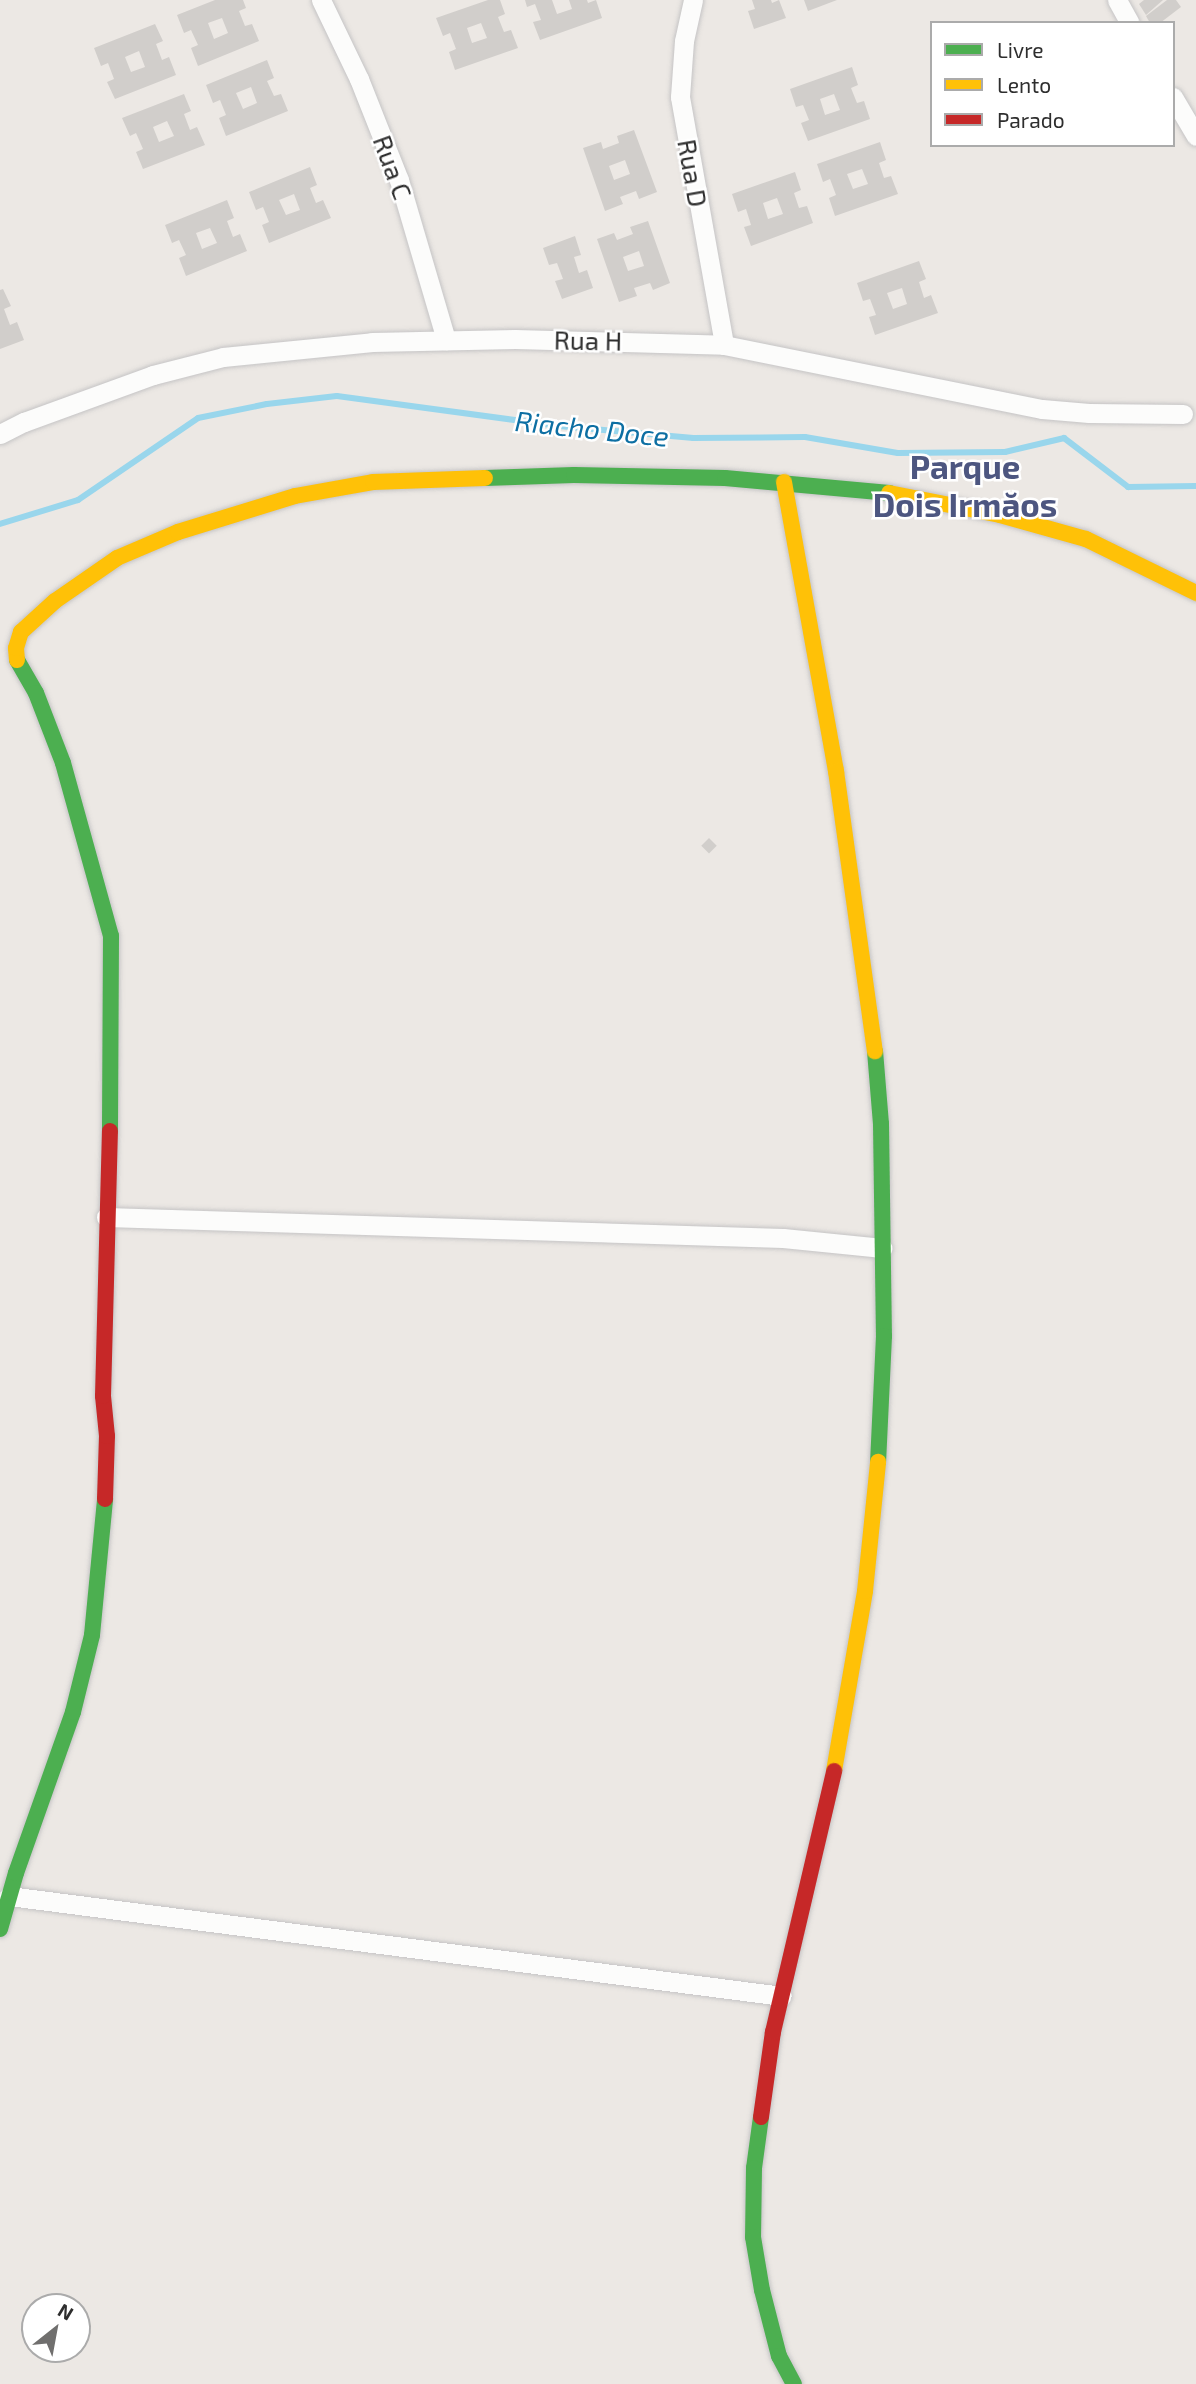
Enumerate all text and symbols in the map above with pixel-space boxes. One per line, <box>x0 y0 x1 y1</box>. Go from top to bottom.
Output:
legend <box>930 21 1175 147</box>
text: Livre <box>997 37 1044 62</box>
text: Lento <box>997 72 1051 97</box>
text: Parado <box>997 107 1065 132</box>
street label: Rua C <box>367 131 419 203</box>
street label: Rua D <box>672 137 714 209</box>
street label: Rua H <box>554 324 622 356</box>
water label: Riacho Doce <box>513 403 671 453</box>
district label: Parque Dois Irmăos <box>873 447 1057 525</box>
north arrow <box>21 2293 91 2363</box>
text: N <box>54 2298 78 2325</box>

